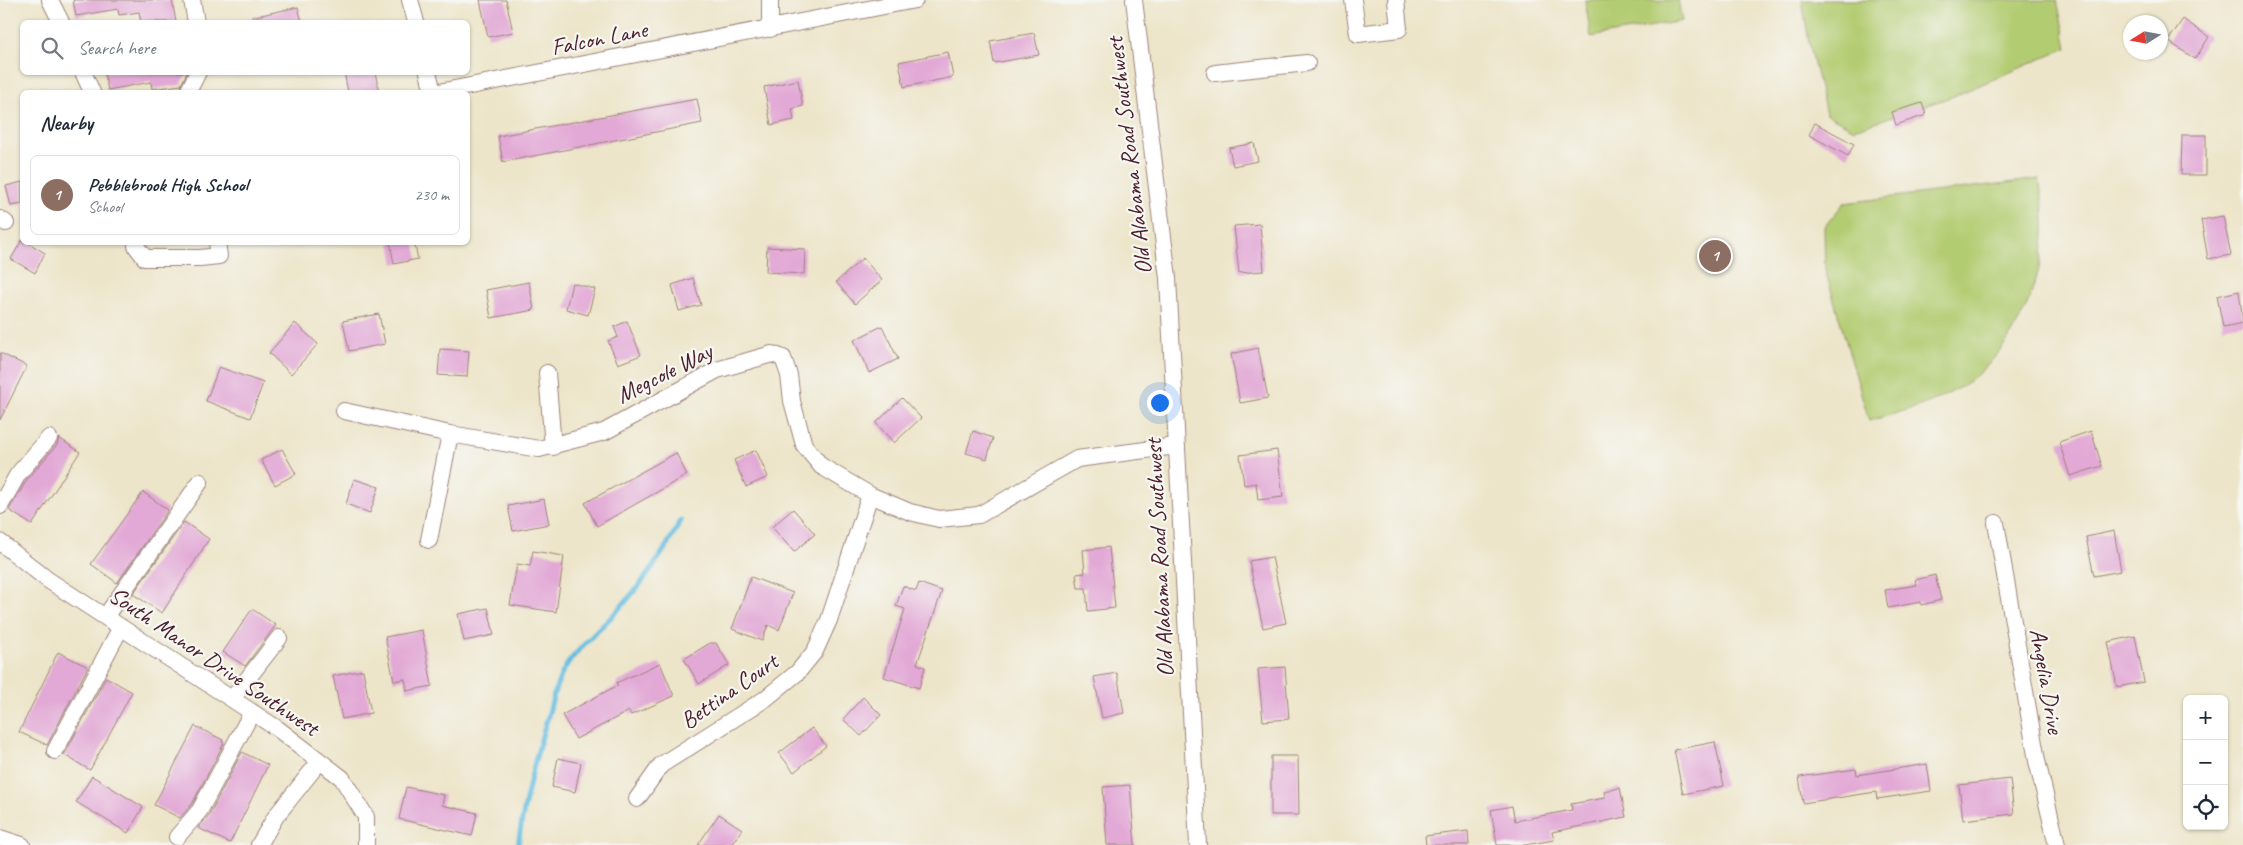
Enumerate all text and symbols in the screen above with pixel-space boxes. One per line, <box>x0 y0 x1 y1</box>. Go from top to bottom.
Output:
street label: Falcon Lane <box>549 14 652 62</box>
north arrow <box>2123 15 2168 60</box>
search box <box>20 20 470 75</box>
icon: search <box>38 34 66 62</box>
street label: Old Alabama Road Southwest <box>1099 34 1158 276</box>
text: Search here <box>78 36 155 60</box>
text: Nearby <box>40 110 93 136</box>
text: Pebblebrook High School <box>88 173 248 197</box>
text: 1 <box>53 185 61 205</box>
text: 230 m <box>415 185 449 205</box>
text: School <box>88 197 122 217</box>
pin: 1 <box>1699 237 1731 275</box>
street label: Megcole Way <box>611 335 719 410</box>
your location <box>1147 390 1173 416</box>
street label: Old Alabama Road Southwest <box>1138 436 1180 678</box>
street label: South Manor Drive Southwest <box>103 580 326 744</box>
street label: Angelia Drive <box>2023 626 2071 738</box>
street label: Bettina Court <box>674 645 785 736</box>
map controls <box>2183 695 2228 830</box>
button: + <box>2183 695 2228 740</box>
button: − <box>2183 740 2228 785</box>
button: locate <box>2183 785 2228 830</box>

